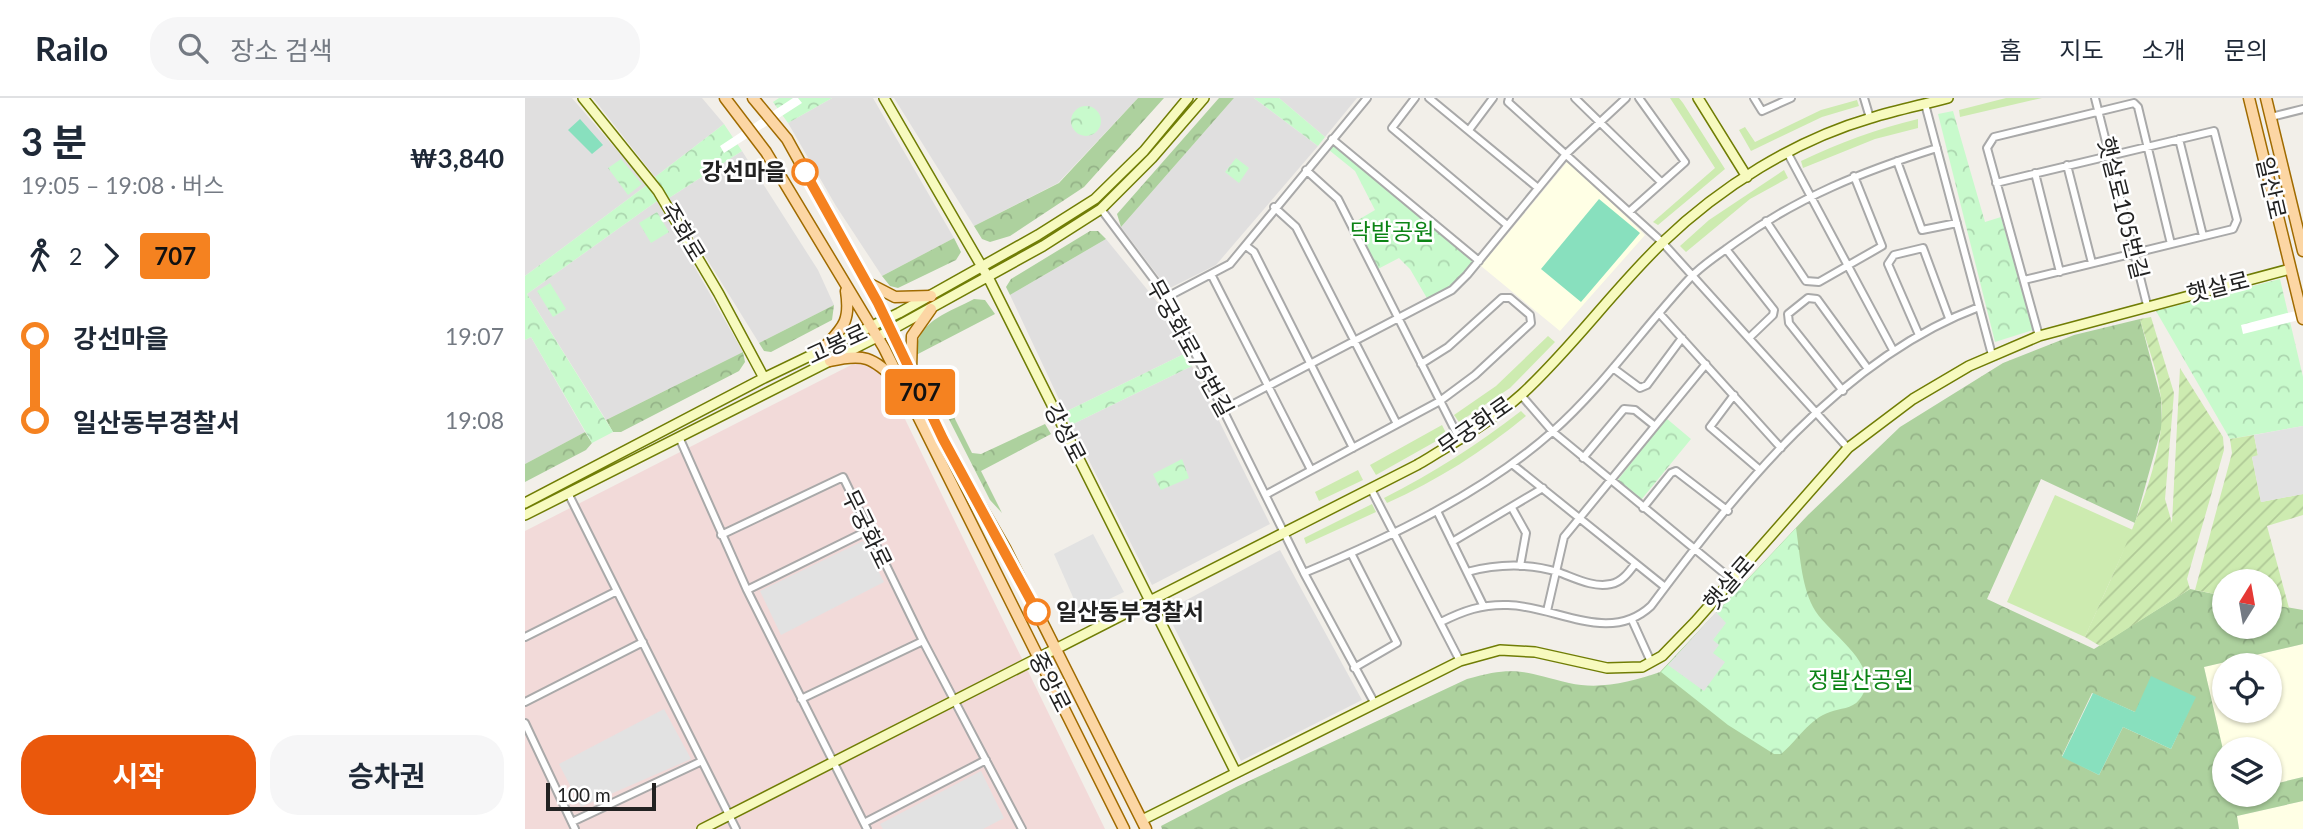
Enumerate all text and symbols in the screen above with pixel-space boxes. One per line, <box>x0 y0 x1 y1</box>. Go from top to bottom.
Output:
search box <box>150 17 640 80</box>
text: Railo <box>35 28 108 68</box>
icon: search <box>174 29 212 67</box>
text: 장소 검색 <box>230 34 333 66</box>
text: 홈 <box>1999 35 2021 64</box>
text: 지도 <box>2059 35 2104 64</box>
text: 소개 <box>2142 35 2186 64</box>
text: 문의 <box>2224 35 2268 64</box>
text: 3 분 <box>21 118 87 164</box>
street label: 햇살로105번길 <box>2093 134 2155 282</box>
text: ₩3,840 <box>410 142 504 174</box>
street label: 일산로 <box>2251 154 2293 222</box>
place label: 강선마을 <box>701 157 786 185</box>
marker: 강선마을 <box>792 159 818 185</box>
text: 19:05 – 19:08 · 버스 <box>21 171 224 199</box>
street label: 주화로 <box>656 197 712 266</box>
park label: 닥밭공원 <box>1350 217 1434 245</box>
icon: walk <box>21 237 59 275</box>
icon: forward <box>92 237 130 275</box>
text: 707 <box>154 241 196 270</box>
text: 2 <box>69 242 82 270</box>
street label: 햇살로 <box>2184 265 2252 307</box>
street label: 무궁화로75번길 <box>1141 274 1240 421</box>
street label: 고봉로 <box>802 317 871 369</box>
text: 강선마을 <box>73 322 169 354</box>
text: 19:07 <box>445 322 504 350</box>
line badge: 707 <box>880 369 960 415</box>
text: 707 <box>899 377 941 406</box>
street label: 무궁화로 <box>1432 389 1517 461</box>
street label: 강성로 <box>1039 398 1093 467</box>
text: 일산동부경찰서 <box>73 406 240 438</box>
text: 19:08 <box>445 406 504 434</box>
street label: 무궁화로 <box>837 484 899 573</box>
street label: 햇살로 <box>1697 549 1760 615</box>
north arrow <box>2212 569 2282 639</box>
map controls <box>2212 569 2282 807</box>
place label: 일산동부경찰서 <box>1056 597 1204 625</box>
marker: 일산동부경찰서 <box>1024 599 1050 625</box>
street label: 중앙로 <box>1024 647 1078 716</box>
button: locate <box>2212 653 2282 723</box>
park label: 정발산공원 <box>1808 665 1914 693</box>
button: 시작 <box>21 735 256 815</box>
button: 승차권 <box>270 735 504 815</box>
button: layers <box>2212 737 2282 807</box>
scale bar <box>546 780 656 812</box>
text: 100 m <box>557 783 611 806</box>

